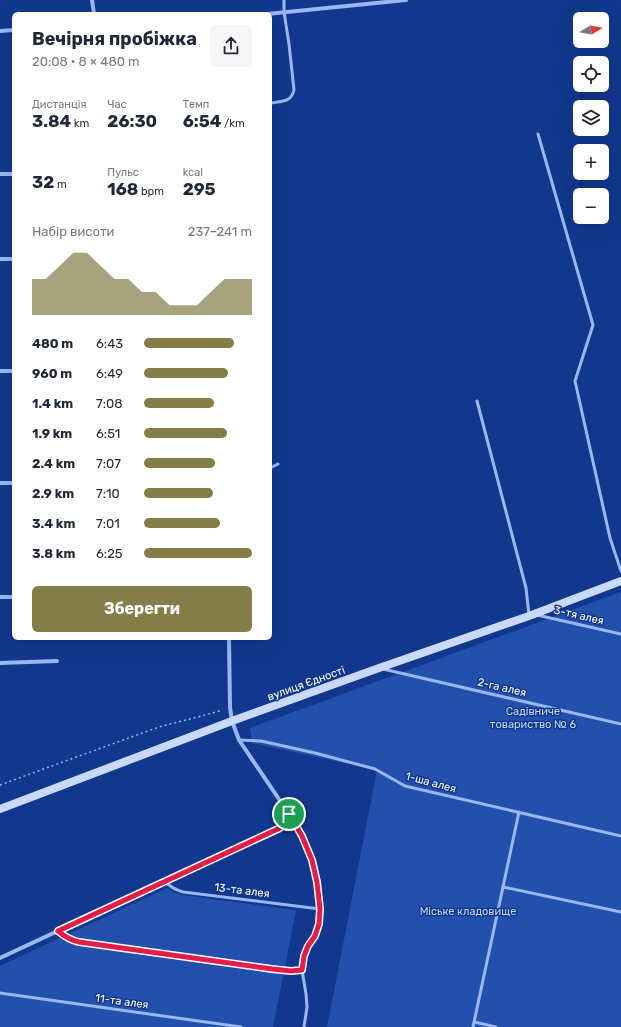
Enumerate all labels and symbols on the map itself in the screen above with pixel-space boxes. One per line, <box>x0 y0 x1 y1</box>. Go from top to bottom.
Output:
north arrow <box>573 12 609 48</box>
street label: 3-тя алея <box>553 603 605 628</box>
street label: вулиця Єдності <box>266 663 347 704</box>
street label: 2-га алея <box>476 676 528 699</box>
park label: Садівниче товариство № 6 <box>490 705 577 731</box>
street label: 1-ша алея <box>404 769 458 796</box>
pin <box>272 797 306 831</box>
street label: 13-та алея <box>214 881 270 900</box>
park label: Міське кладовище <box>420 905 516 918</box>
street label: 11-та алея <box>94 991 149 1012</box>

